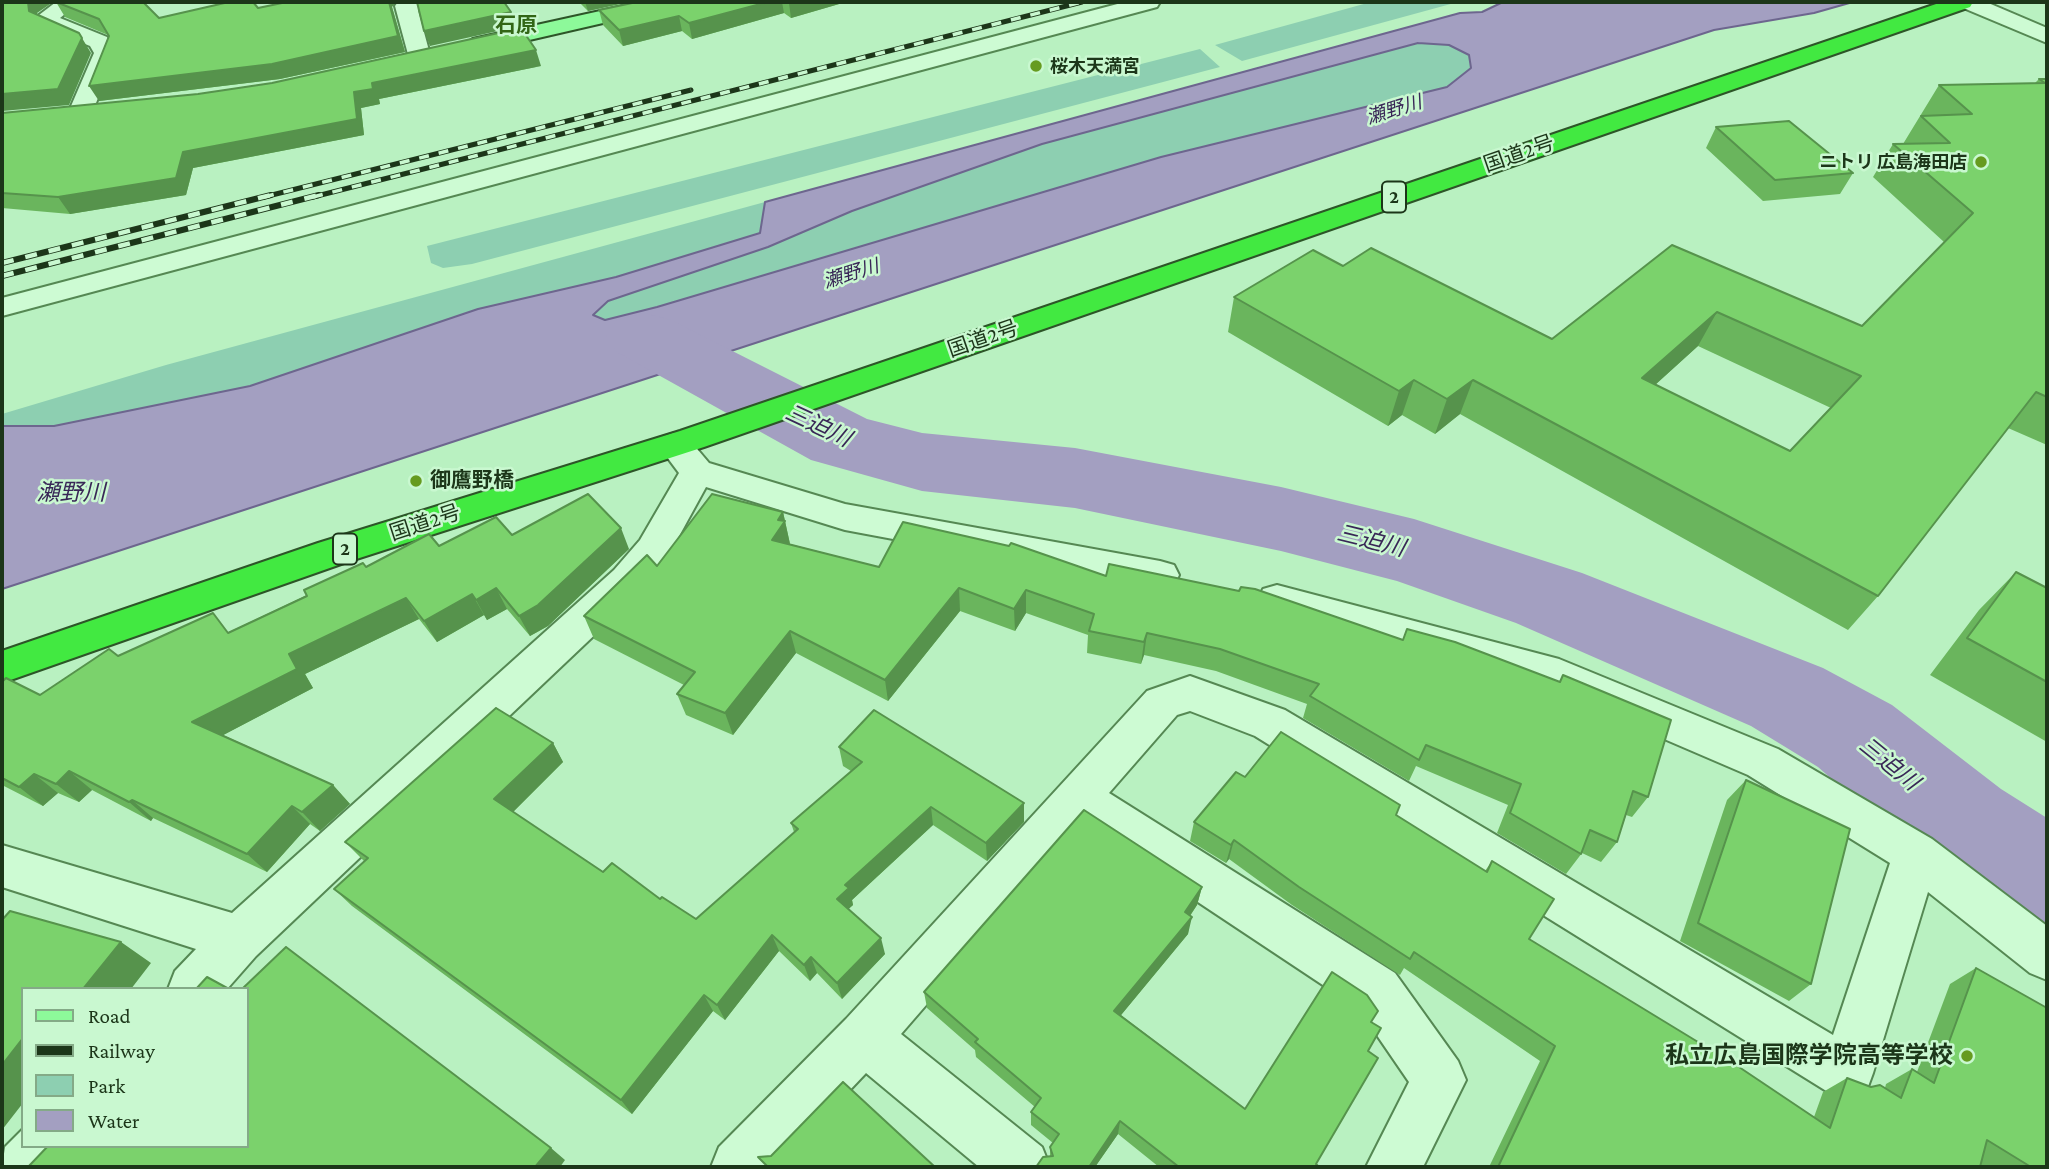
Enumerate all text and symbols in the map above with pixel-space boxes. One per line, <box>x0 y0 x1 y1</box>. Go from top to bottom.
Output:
district label: 石原 <box>495 13 537 39</box>
place label: 桜木天満宮 <box>1050 55 1140 77</box>
marker: 桜木天満宮 <box>1028 58 1044 74</box>
water label: 瀬野川 <box>1363 91 1425 129</box>
street label: 国道2号 <box>1480 130 1558 178</box>
place label: ニトリ 広島海田店 <box>1820 151 1967 173</box>
marker: ニトリ 広島海田店 <box>1973 154 1989 170</box>
road number: 2 <box>1382 182 1406 212</box>
water label: 瀬野川 <box>820 255 882 293</box>
street label: 国道2号 <box>944 315 1022 363</box>
water label: 三迫川 <box>781 399 855 453</box>
place label: 御鷹野橋 <box>430 468 514 494</box>
marker: 御鷹野橋 <box>408 473 424 489</box>
water label: 瀬野川 <box>37 479 105 507</box>
street label: 国道2号 <box>386 500 464 546</box>
water label: 三迫川 <box>1334 519 1408 563</box>
road number: 2 <box>333 534 357 564</box>
water label: 三迫川 <box>1854 732 1924 796</box>
legend <box>21 987 248 1148</box>
text: Road <box>88 1004 131 1028</box>
text: Railway <box>88 1039 155 1063</box>
place label: 私立広島国際学院高等学校 <box>1665 1042 1953 1070</box>
marker: 私立広島国際学院高等学校 <box>1959 1048 1975 1064</box>
text: Park <box>88 1074 125 1098</box>
text: Water <box>88 1109 140 1133</box>

